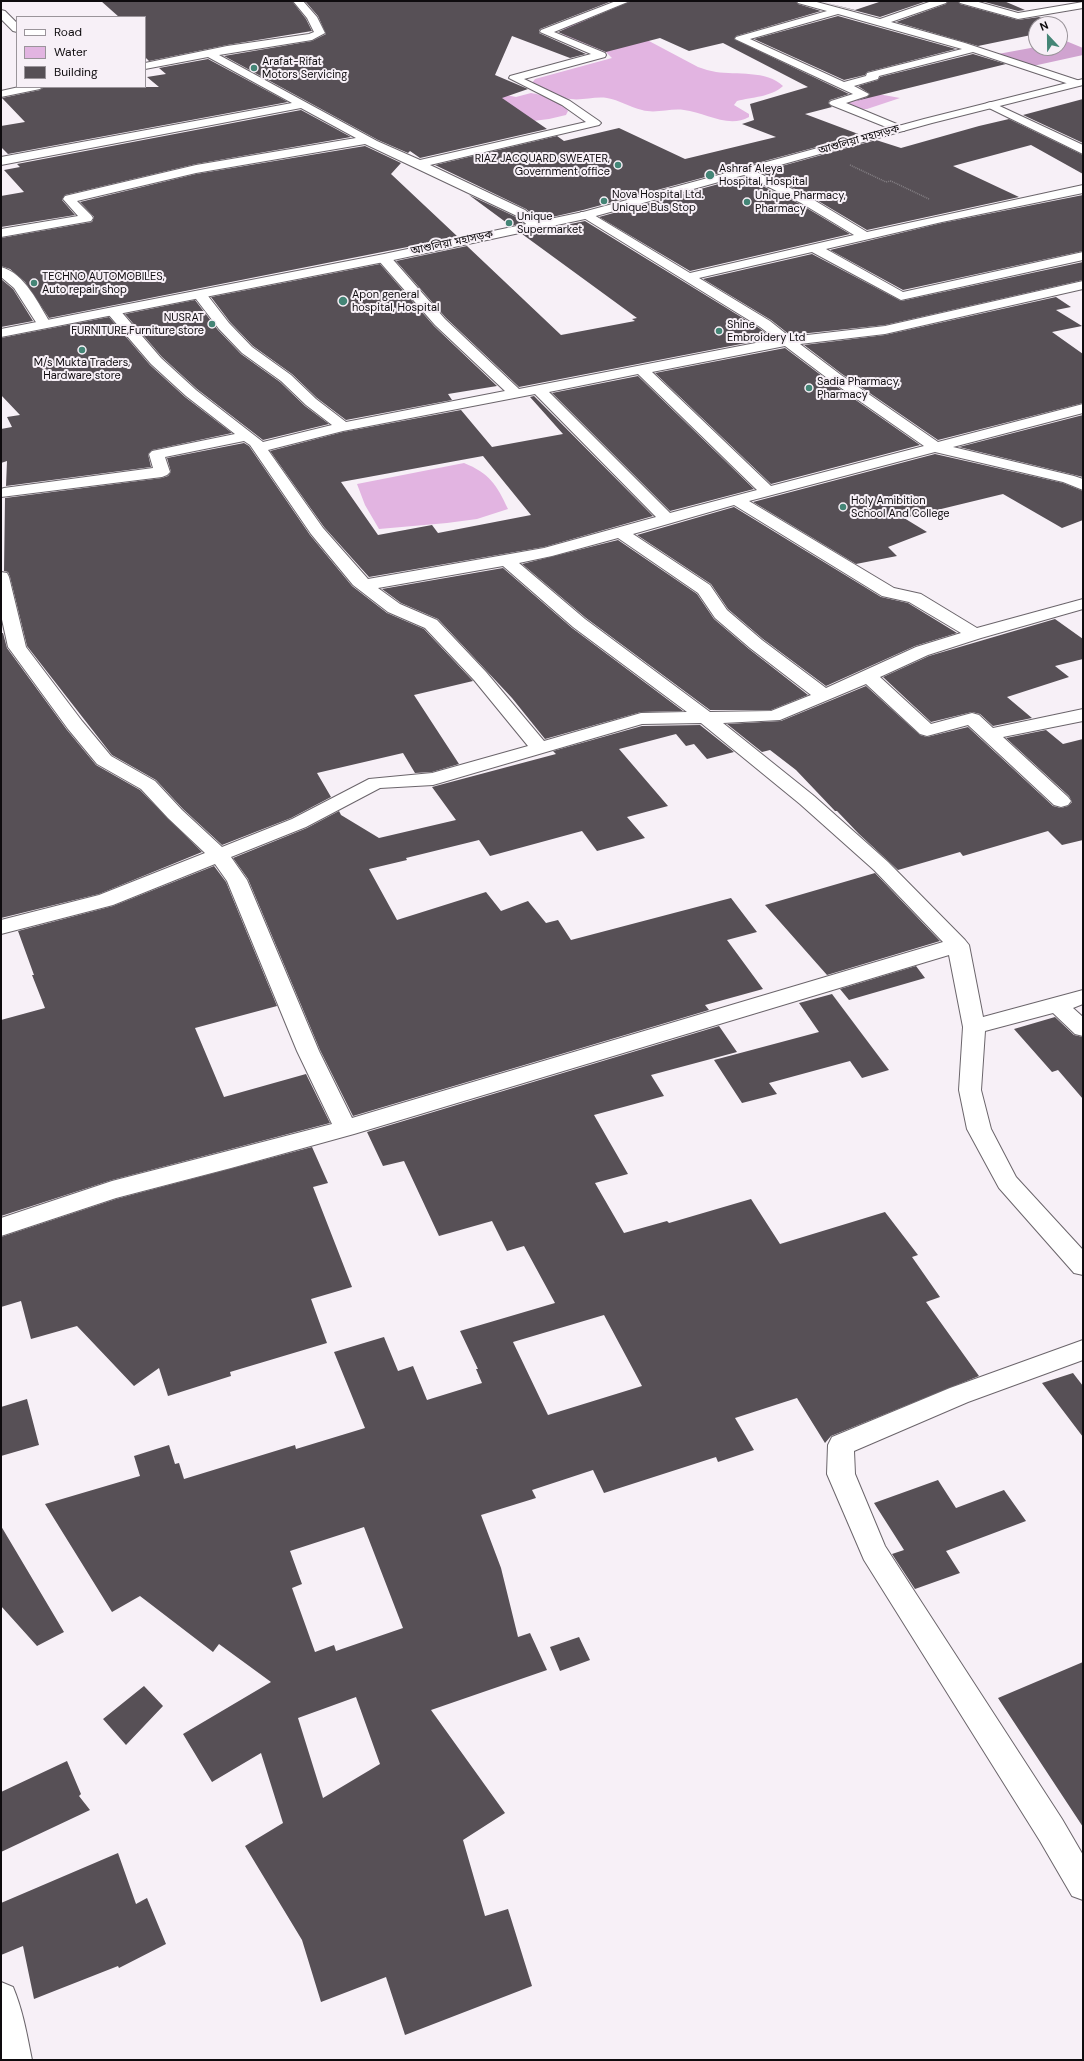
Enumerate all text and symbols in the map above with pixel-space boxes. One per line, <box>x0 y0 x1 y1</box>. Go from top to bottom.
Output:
legend <box>16 16 146 88</box>
north arrow <box>1028 16 1068 56</box>
text: N <box>1038 18 1050 34</box>
text: Road <box>54 24 82 40</box>
text: Water <box>54 44 87 60</box>
place label: Arafat-Rifat Motors Servicing <box>262 55 347 81</box>
marker: Arafat-Rifat Motors Servicing <box>249 63 259 73</box>
text: Building <box>54 64 98 80</box>
street label: আশুলিয়া মহাসড়ক <box>817 122 901 158</box>
place label: RIAZ JACQUARD SWEATER, Government office <box>475 152 610 178</box>
marker: RIAZ JACQUARD SWEATER, Government office <box>613 160 623 170</box>
place label: Ashraf Aleya Hospital, Hospital <box>719 162 808 188</box>
marker: Ashraf Aleya Hospital, Hospital <box>704 169 716 181</box>
place label: Nova Hospital Ltd. Unique Bus Stop <box>612 188 703 214</box>
place label: Unique Pharmacy, Pharmacy <box>755 189 846 215</box>
marker: Nova Hospital Ltd. Unique Bus Stop <box>599 196 609 206</box>
marker: Unique Pharmacy, Pharmacy <box>742 197 752 207</box>
place label: Unique Supermarket <box>517 210 582 236</box>
marker: Unique Supermarket <box>504 218 514 228</box>
street label: আশুলিয়া মহাসড়ক <box>410 228 494 258</box>
place label: TECHNO AUTOMOBILES, Auto repair shop <box>42 270 165 296</box>
marker: TECHNO AUTOMOBILES, Auto repair shop <box>29 278 39 288</box>
place label: Apon general hospital, Hospital <box>352 288 439 314</box>
marker: Apon general hospital, Hospital <box>337 295 349 307</box>
place label: NUSRAT FURNITURE,Furniture store <box>71 311 204 337</box>
place label: Shine Embroidery Ltd <box>727 318 805 344</box>
marker: NUSRAT FURNITURE,Furniture store <box>207 319 217 329</box>
marker: Shine Embroidery Ltd <box>714 326 724 336</box>
marker: M/s Mukta Traders, Hardware store <box>77 345 87 355</box>
place label: M/s Mukta Traders, Hardware store <box>34 356 130 382</box>
place label: Sadia Pharmacy, Pharmacy <box>817 375 900 401</box>
marker: Sadia Pharmacy, Pharmacy <box>804 383 814 393</box>
place label: Holy Amibition School And College <box>851 494 950 520</box>
marker: Holy Amibition School And College <box>838 502 848 512</box>

